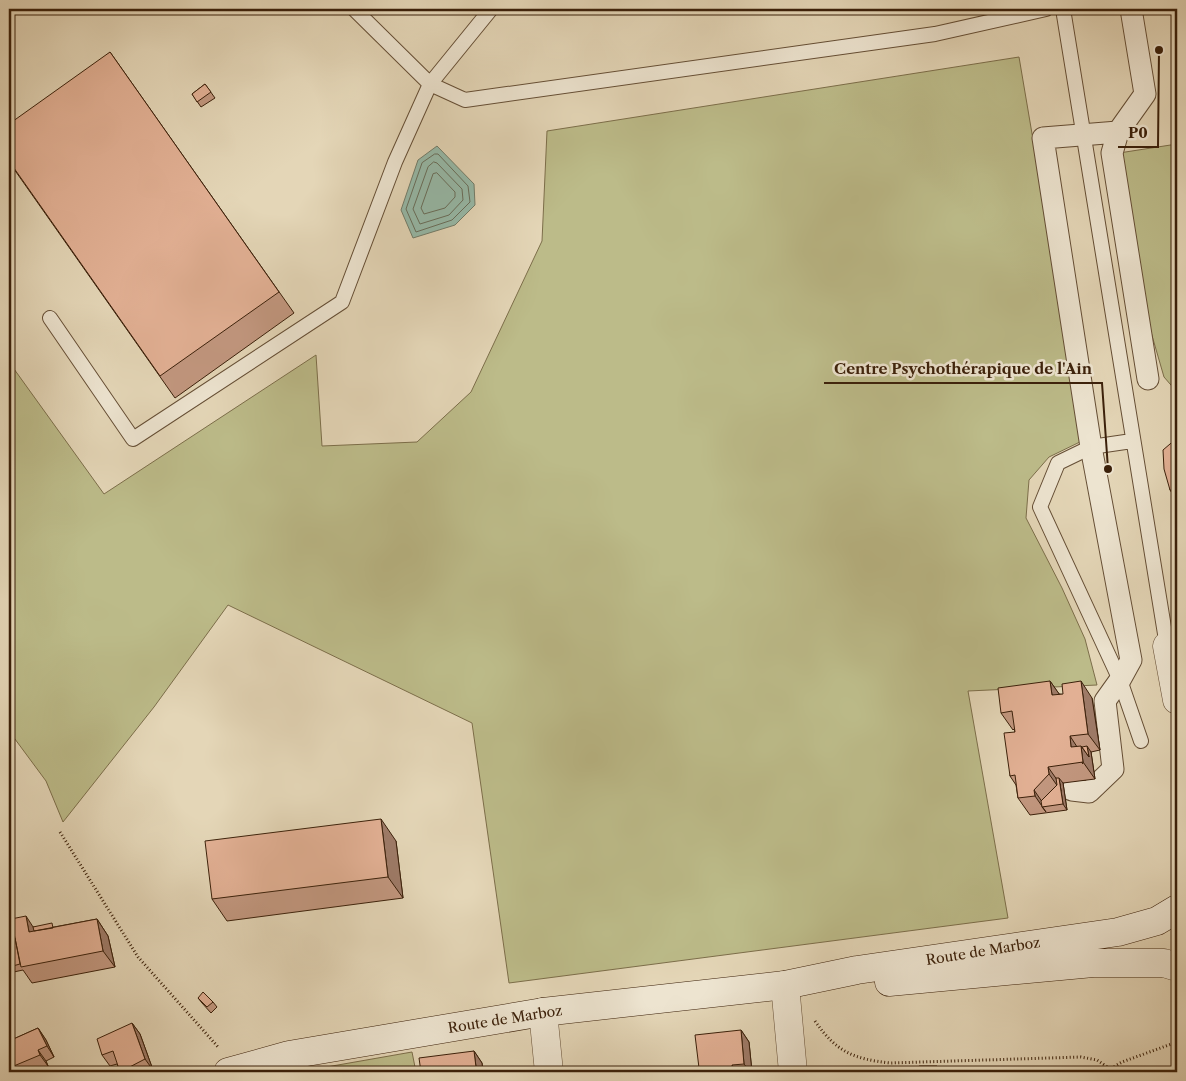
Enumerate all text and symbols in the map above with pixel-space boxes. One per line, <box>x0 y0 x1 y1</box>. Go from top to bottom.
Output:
callout: P0 <box>1118 117 1158 147</box>
text: P0 <box>1128 123 1148 142</box>
callout: Centre Psychothérapique de l'Ain <box>824 353 1102 383</box>
text: Centre Psychothérapique de l'Ain <box>834 359 1093 378</box>
street label: Route de Marboz <box>925 933 1041 969</box>
street label: Route de Marboz <box>447 1001 563 1037</box>

